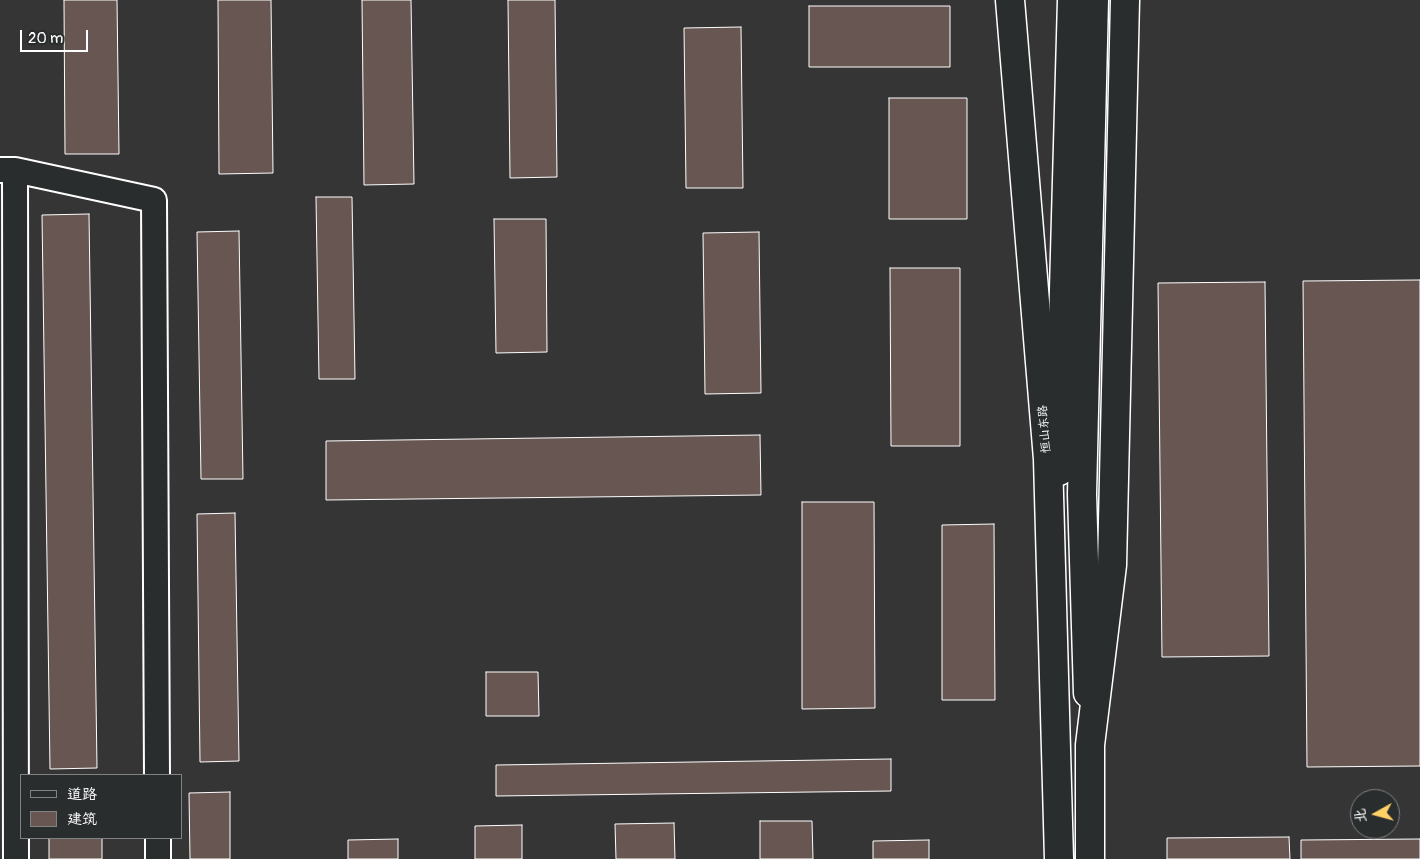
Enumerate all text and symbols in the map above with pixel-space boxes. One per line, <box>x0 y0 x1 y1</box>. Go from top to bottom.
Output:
scale bar <box>22 20 90 52</box>
text: 20 m <box>28 29 63 48</box>
street label: 恒山东路 <box>1036 404 1054 454</box>
legend <box>20 774 182 839</box>
text: 道路 <box>67 785 97 804</box>
north arrow <box>1350 789 1400 839</box>
text: 北 <box>1351 808 1370 824</box>
text: 建筑 <box>67 810 97 829</box>

